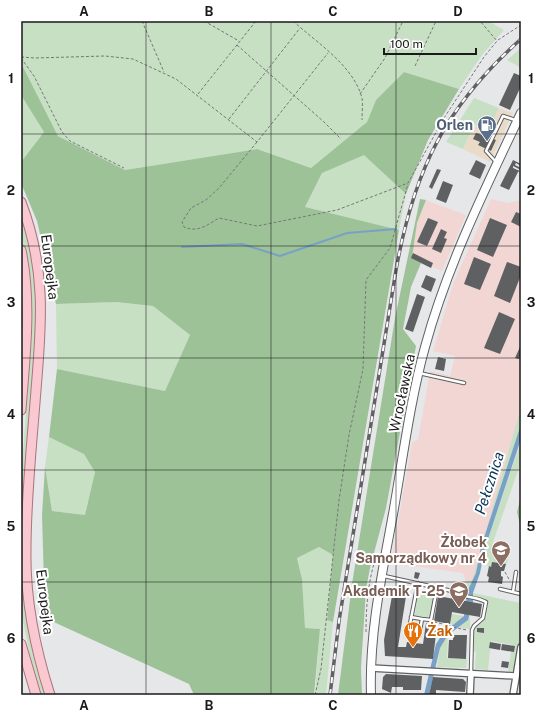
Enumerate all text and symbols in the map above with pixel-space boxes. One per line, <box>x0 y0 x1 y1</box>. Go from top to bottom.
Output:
text: A <box>79 4 89 19</box>
text: B <box>205 4 214 19</box>
text: C <box>328 4 338 19</box>
text: D <box>453 4 463 19</box>
scale bar <box>384 30 476 56</box>
text: 100 m <box>390 37 423 51</box>
text: 1 <box>8 71 14 86</box>
text: 1 <box>528 71 534 86</box>
fuel station icon: Orlen <box>476 114 498 142</box>
place label: Orlen <box>436 117 473 133</box>
text: 2 <box>7 183 15 198</box>
text: 2 <box>527 183 535 198</box>
street label: Europejka <box>38 233 62 301</box>
text: 3 <box>7 295 16 310</box>
text: 3 <box>527 295 536 310</box>
street label: Wrocławska <box>386 352 418 434</box>
text: 4 <box>7 407 16 422</box>
text: 4 <box>527 407 536 422</box>
water label: Pełcznica <box>471 450 507 516</box>
text: 5 <box>7 519 16 534</box>
text: 5 <box>527 519 536 534</box>
place label: Żłobek Samorządkowy nr 4 <box>355 533 487 566</box>
school or university icon: Żłobek Samorządkowy nr 4 <box>490 539 512 567</box>
street label: Europejka <box>33 568 57 636</box>
school or university icon: Akademik T-25 <box>448 580 470 608</box>
place label: Akademik T-25 <box>343 583 445 599</box>
restaurant icon: Żak <box>402 620 424 648</box>
place label: Żak <box>427 622 453 639</box>
text: 6 <box>7 631 16 646</box>
text: 6 <box>527 631 536 646</box>
text: A <box>79 698 89 713</box>
text: B <box>205 698 214 713</box>
text: C <box>328 698 338 713</box>
text: D <box>453 698 463 713</box>

